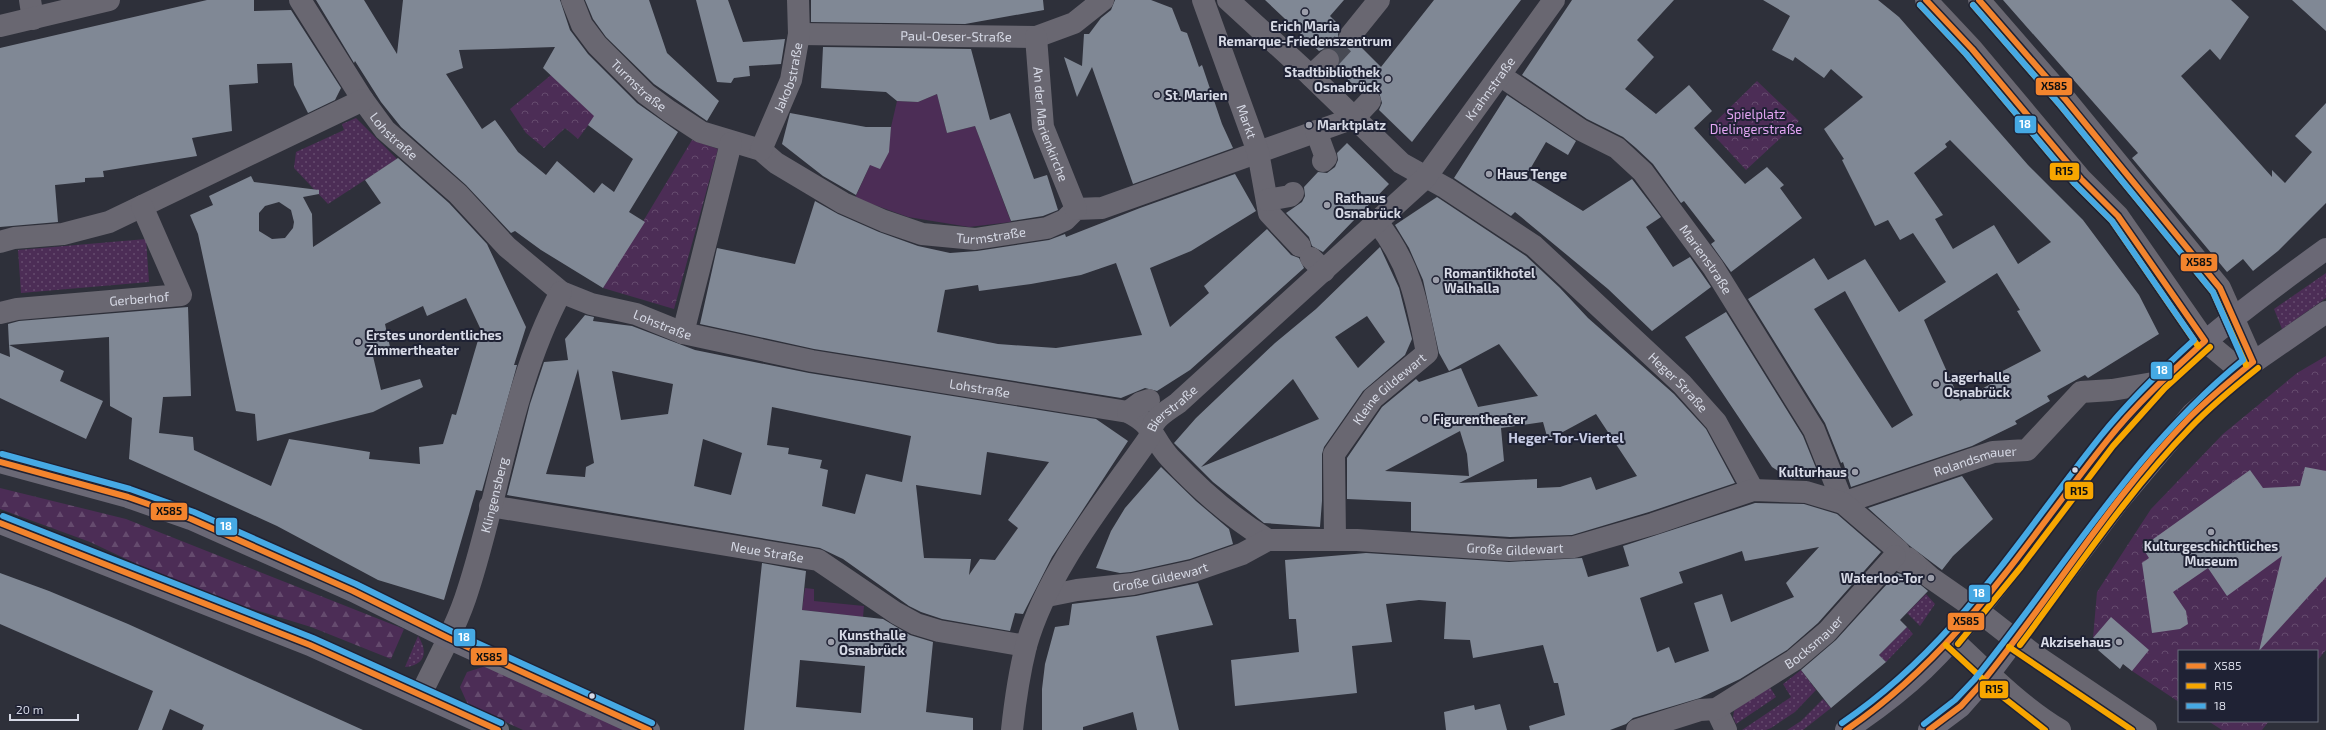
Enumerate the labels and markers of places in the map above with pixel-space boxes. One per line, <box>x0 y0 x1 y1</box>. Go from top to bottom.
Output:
marker: Erich Maria Remarque-Friedenszentrum <box>1300 7 1310 17</box>
place label: Erich Maria Remarque-Friedenszentrum <box>1218 18 1392 49</box>
place label: Stadtbibliothek Osnabrück <box>1284 64 1381 95</box>
marker: Stadtbibliothek Osnabrück <box>1383 74 1393 84</box>
place label: St. Marien <box>1165 87 1228 103</box>
marker: St. Marien <box>1152 90 1162 100</box>
place label: Marktplatz <box>1317 117 1386 133</box>
marker: Marktplatz <box>1304 120 1314 130</box>
place label: Haus Tenge <box>1497 166 1567 182</box>
marker: Haus Tenge <box>1484 169 1494 179</box>
place label: Rathaus Osnabrück <box>1335 190 1402 221</box>
marker: Rathaus Osnabrück <box>1322 200 1332 210</box>
place label: Romantikhotel Walhalla <box>1444 265 1536 296</box>
marker: Romantikhotel Walhalla <box>1431 275 1441 285</box>
place label: Erstes unordentliches Zimmertheater <box>366 327 502 358</box>
marker: Erstes unordentliches Zimmertheater <box>353 337 363 347</box>
place label: Lagerhalle Osnabrück <box>1944 369 2011 400</box>
marker: Lagerhalle Osnabrück <box>1931 379 1941 389</box>
place label: Figurentheater <box>1433 411 1526 427</box>
marker: Figurentheater <box>1420 414 1430 424</box>
place label: Kulturhaus <box>1779 464 1847 480</box>
unlabelled marker <box>2070 465 2080 475</box>
marker: Kulturhaus <box>1850 467 1860 477</box>
marker: Kulturgeschichtliches Museum <box>2206 527 2216 537</box>
place label: Kulturgeschichtliches Museum <box>2144 538 2278 569</box>
place label: Waterloo-Tor <box>1841 570 1923 586</box>
marker: Waterloo-Tor <box>1926 573 1936 583</box>
place label: Kunsthalle Osnabrück <box>839 627 906 658</box>
place label: Akzisehaus <box>2041 634 2111 650</box>
marker: Kunsthalle Osnabrück <box>826 637 836 647</box>
marker: Akzisehaus <box>2114 637 2124 647</box>
unlabelled marker <box>587 691 597 701</box>

